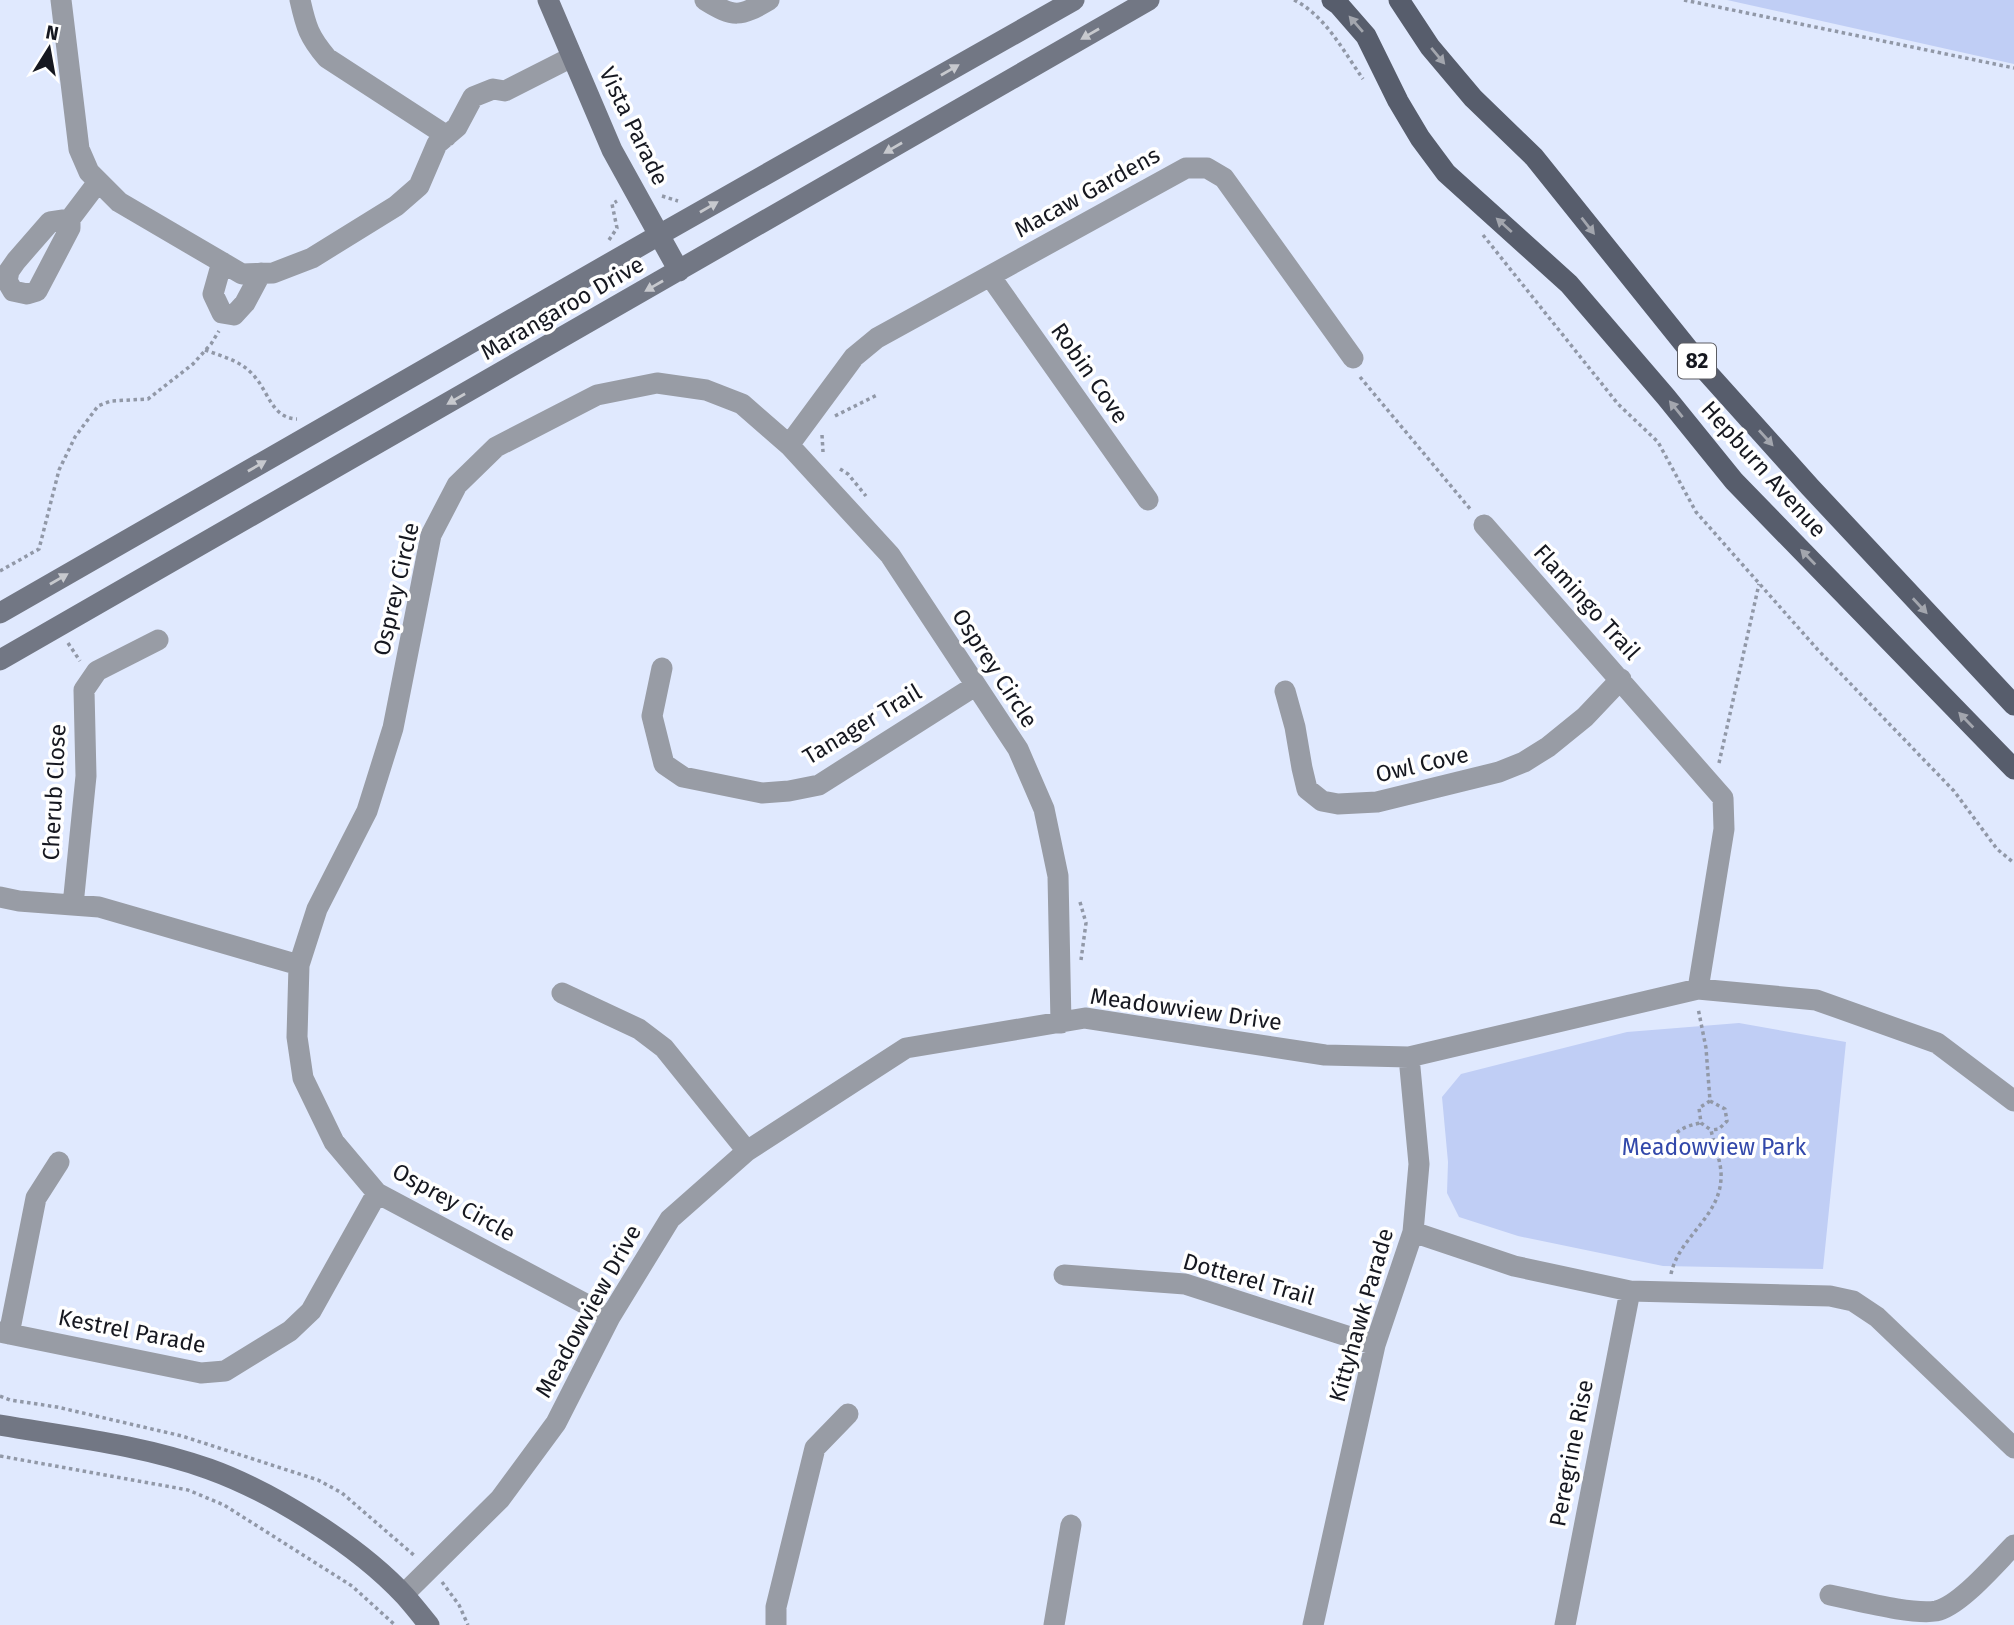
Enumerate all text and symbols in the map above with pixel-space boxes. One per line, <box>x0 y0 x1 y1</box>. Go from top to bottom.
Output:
north arrow <box>14 14 84 84</box>
one-way arrow <box>1349 16 1364 33</box>
text: N <box>44 20 61 45</box>
one-way arrow <box>1080 28 1100 40</box>
one-way arrow <box>1430 47 1446 65</box>
street label: Vista Parade <box>593 62 675 190</box>
one-way arrow <box>940 64 959 76</box>
street label: Macaw Gardens <box>1009 141 1165 243</box>
one-way arrow <box>883 142 903 154</box>
one-way arrow <box>699 201 719 213</box>
one-way arrow <box>1495 217 1513 233</box>
one-way arrow <box>1581 217 1596 235</box>
street label: Marangaroo Drive <box>476 250 648 366</box>
one-way arrow <box>644 280 663 292</box>
street label: Robin Cove <box>1045 317 1135 429</box>
road number: 82 <box>1678 344 1716 378</box>
one-way arrow <box>447 393 466 405</box>
street label: Hepburn Avenue <box>1695 395 1833 543</box>
one-way arrow <box>1669 400 1684 417</box>
one-way arrow <box>1758 429 1774 447</box>
one-way arrow <box>247 460 266 472</box>
street label: Osprey Circle <box>367 520 425 658</box>
street label: Flamingo Trail <box>1528 538 1646 666</box>
one-way arrow <box>1800 549 1816 566</box>
one-way arrow <box>50 573 69 585</box>
one-way arrow <box>1911 597 1927 614</box>
street label: Osprey Circle <box>946 603 1044 733</box>
street label: Tanager Trail <box>798 678 926 770</box>
one-way arrow <box>1959 712 1975 729</box>
street label: Cherub Close <box>36 723 72 861</box>
street label: Owl Cove <box>1373 740 1471 788</box>
street label: Meadowview Drive <box>1088 982 1284 1036</box>
park label: Meadowview Park <box>1622 1133 1807 1161</box>
street label: Osprey Circle <box>388 1157 520 1247</box>
street label: Meadowview Drive <box>529 1220 647 1402</box>
street label: Kittyhawk Parade <box>1323 1225 1399 1405</box>
street label: Dotterel Trail <box>1180 1247 1318 1311</box>
street label: Kestrel Parade <box>56 1303 208 1359</box>
street label: Peregrine Rise <box>1543 1377 1599 1529</box>

